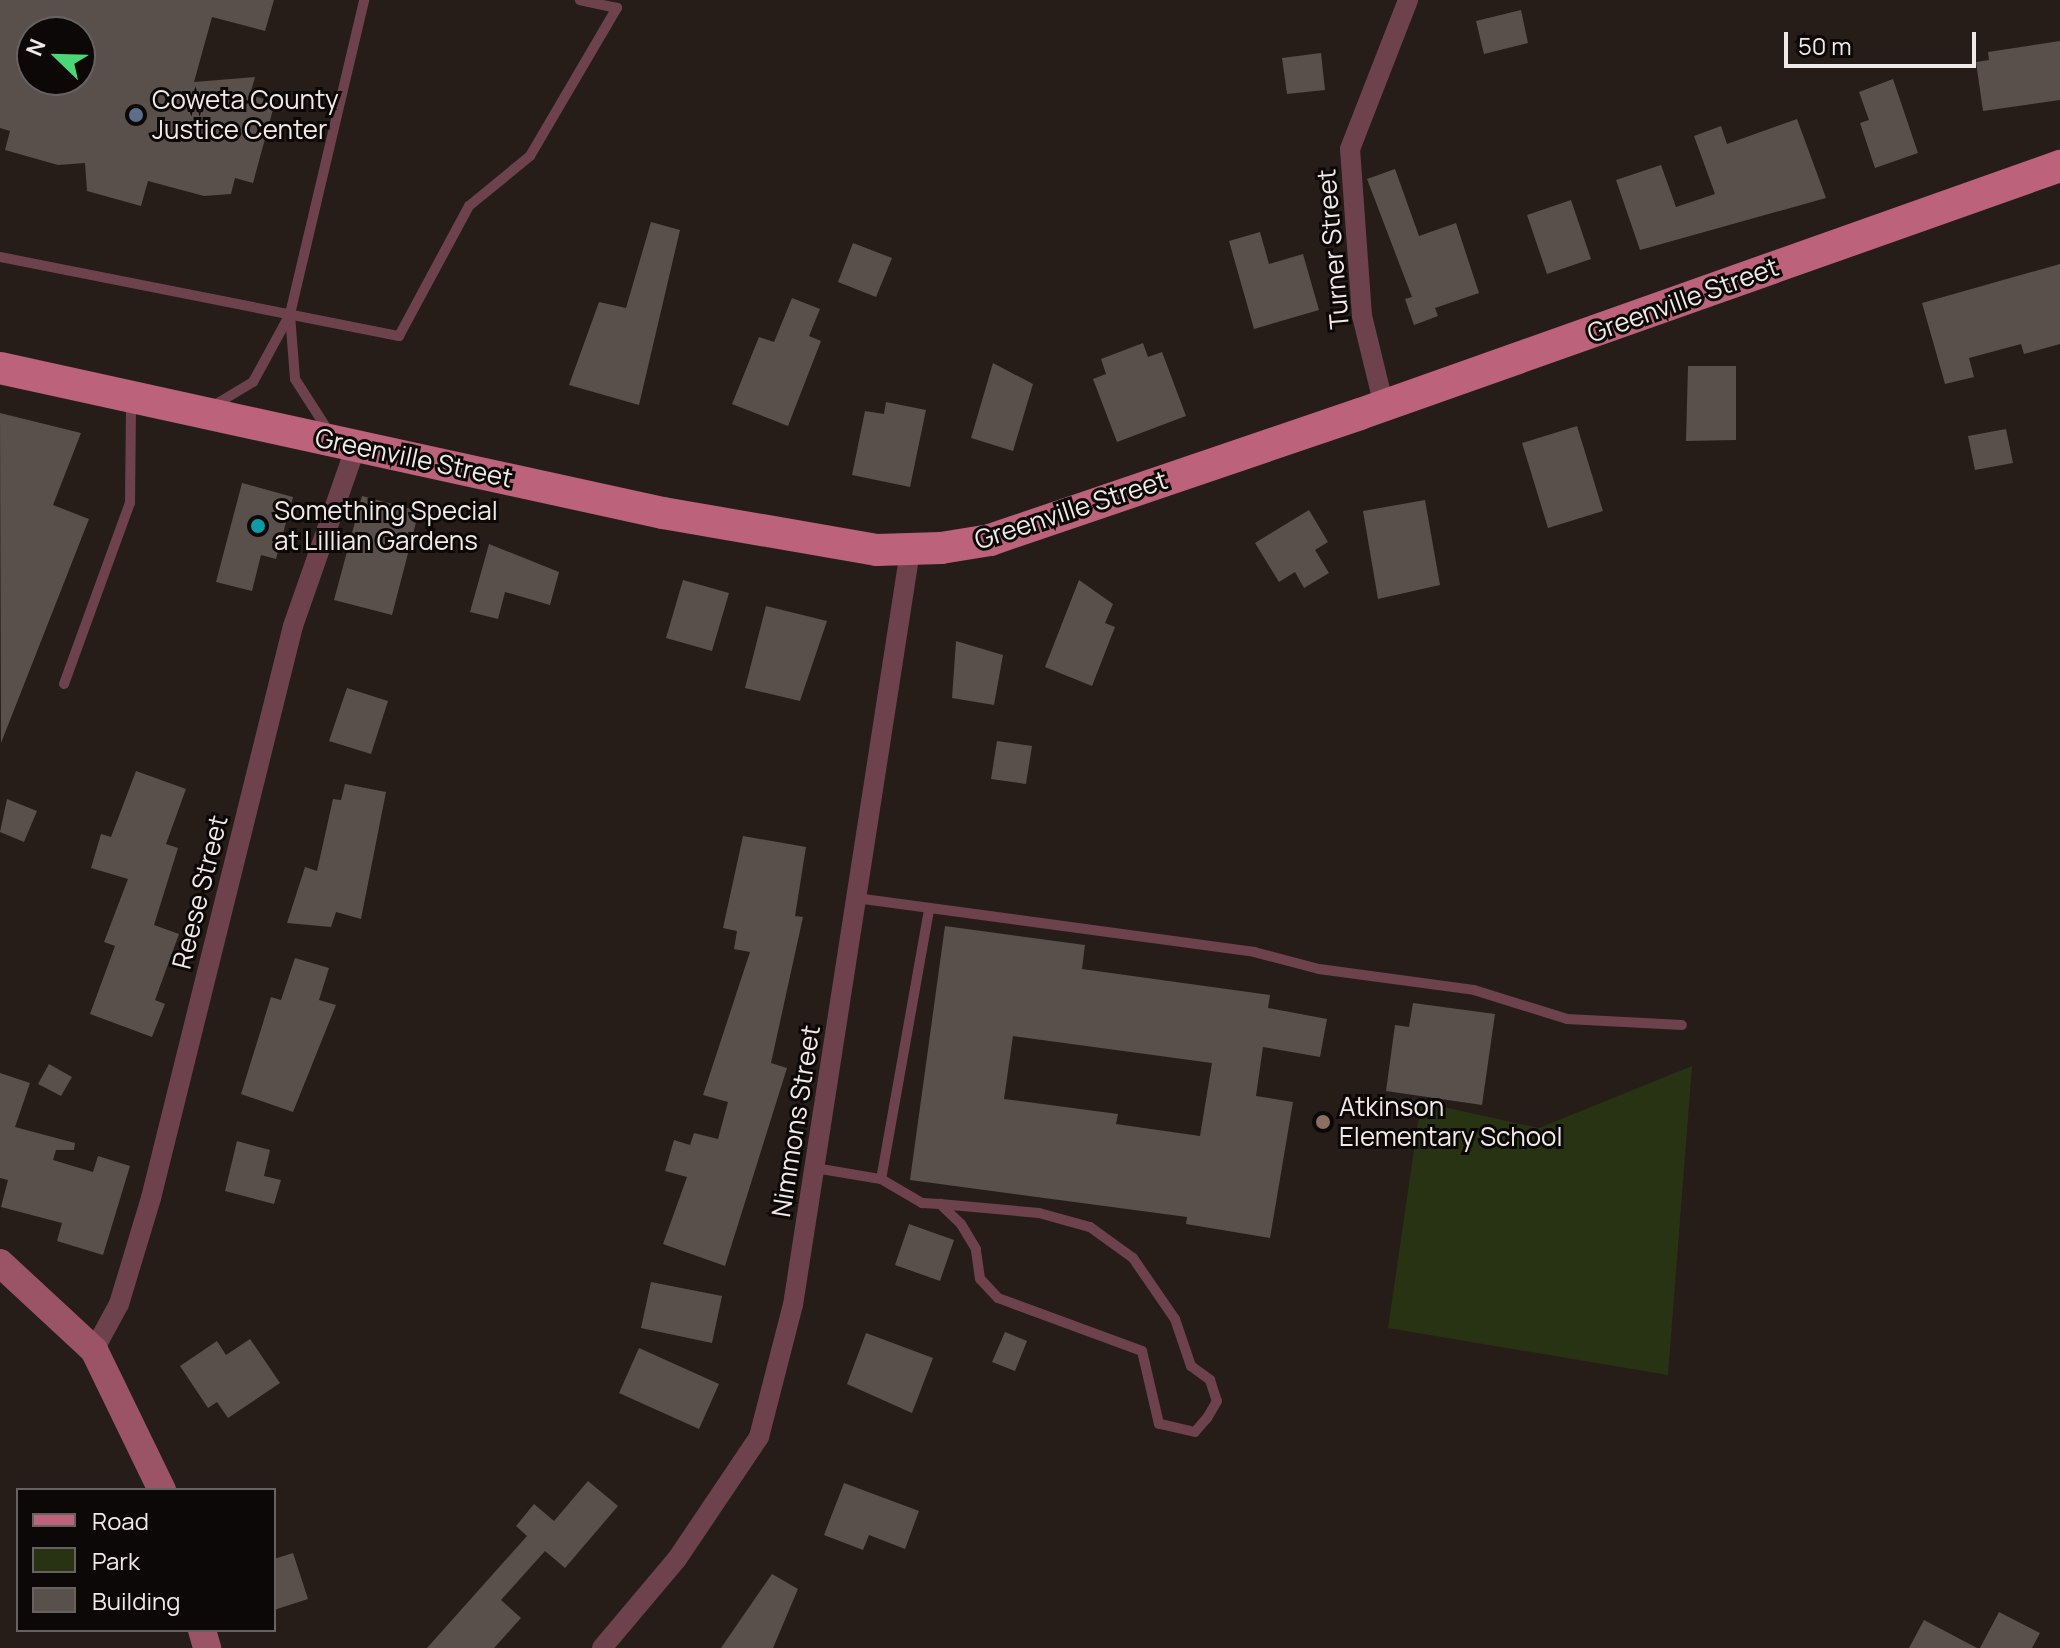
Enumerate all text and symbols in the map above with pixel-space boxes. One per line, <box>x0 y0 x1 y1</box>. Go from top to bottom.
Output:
north arrow <box>16 16 96 96</box>
scale bar <box>1788 16 1980 66</box>
text: 50 m <box>1798 29 1852 62</box>
text: N <box>19 34 53 61</box>
place label: Coweta County Justice Center <box>152 84 339 146</box>
marker: Coweta County Justice Center <box>127 106 145 124</box>
street label: Turner Street <box>1310 168 1356 330</box>
street label: Greenville Street <box>1583 251 1783 349</box>
street label: Greenville Street <box>312 422 516 494</box>
street label: Greenville Street <box>971 464 1171 556</box>
place label: Something Special at Lillian Gardens <box>274 495 498 556</box>
marker: Something Special at Lillian Gardens <box>249 517 267 535</box>
street label: Reese Street <box>166 812 234 972</box>
street label: Nimmons Street <box>765 1023 827 1219</box>
place label: Atkinson Elementary School <box>1339 1091 1563 1152</box>
marker: Atkinson Elementary School <box>1314 1113 1332 1131</box>
legend <box>16 1488 276 1632</box>
text: Road <box>92 1504 149 1537</box>
text: Park <box>92 1544 140 1577</box>
text: Building <box>92 1584 180 1617</box>

